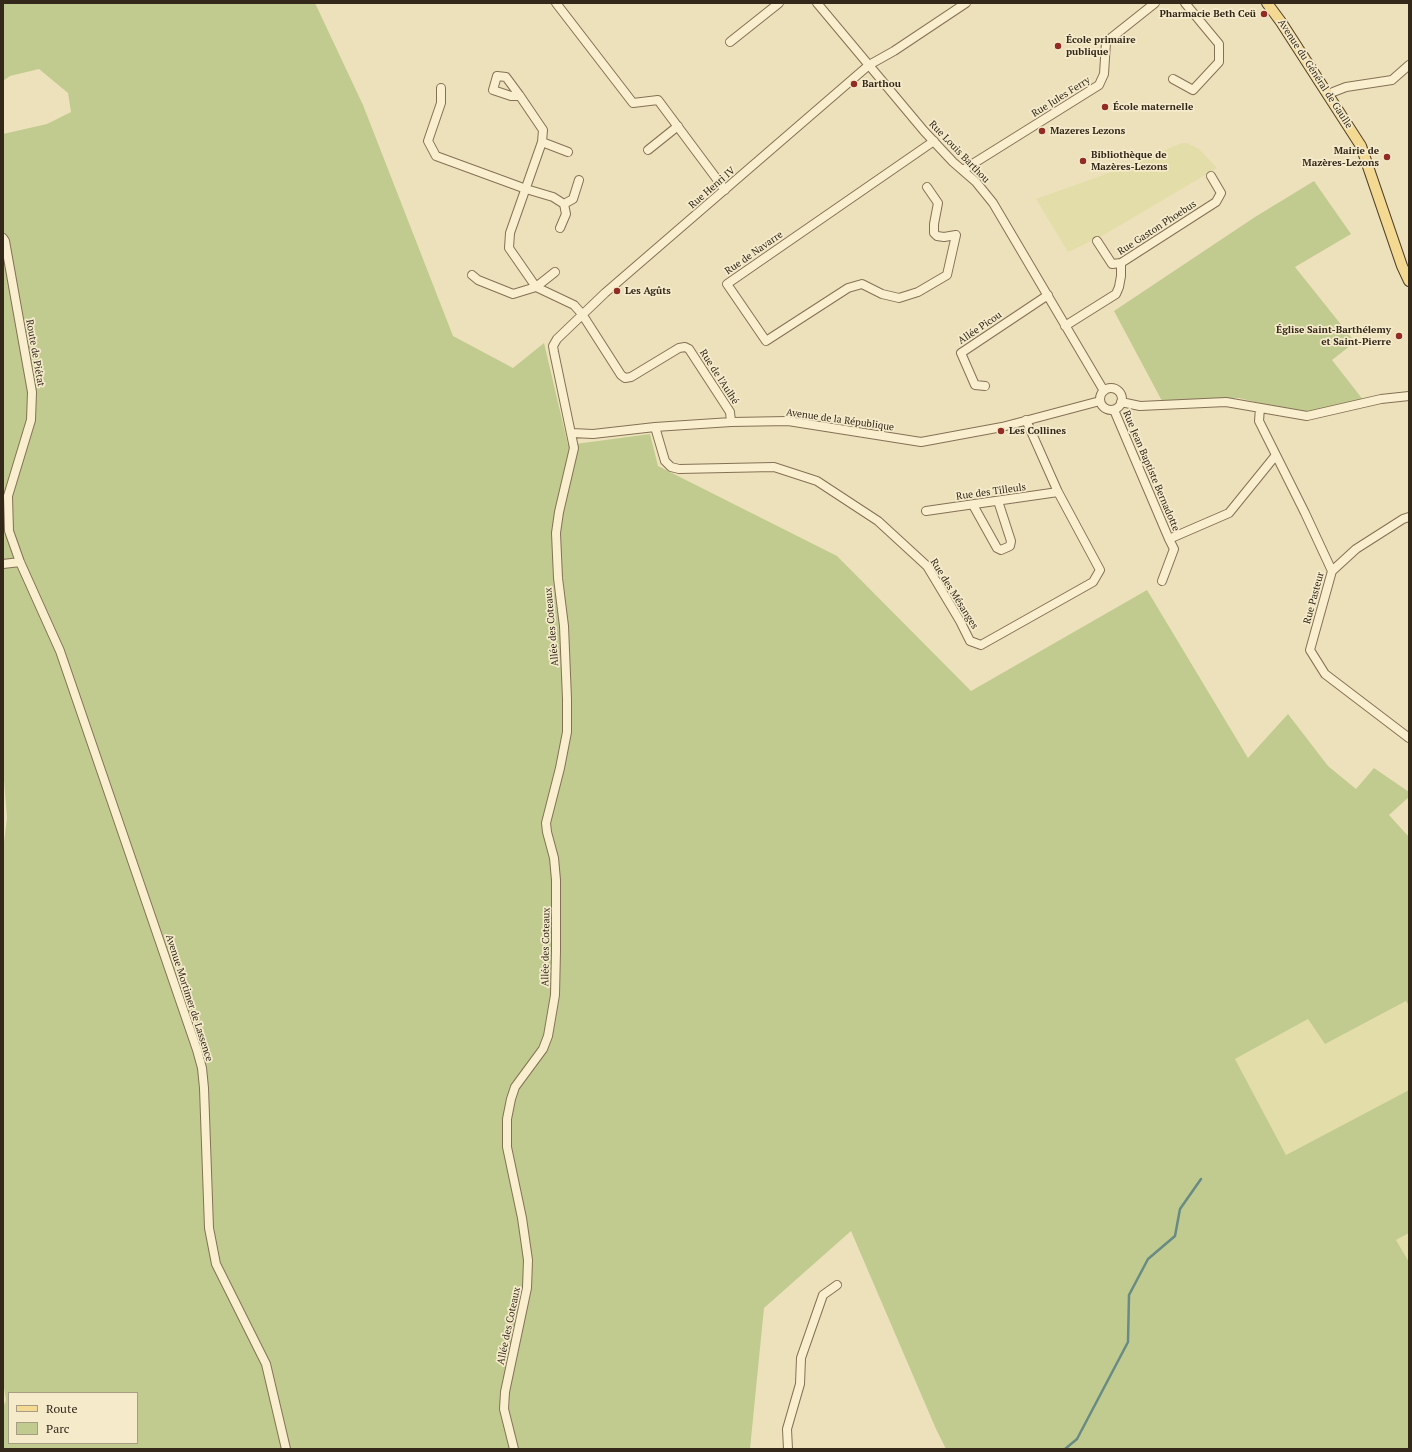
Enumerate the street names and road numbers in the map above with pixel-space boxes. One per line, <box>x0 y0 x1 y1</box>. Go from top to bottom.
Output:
street label: Avenue du Général de Gaulle <box>1275 17 1355 131</box>
street label: Rue Jules Ferry <box>1029 74 1093 120</box>
street label: Rue Louis Barthou <box>926 118 992 186</box>
street label: Rue Henri IV <box>686 165 738 211</box>
street label: Rue Gaston Phoebus <box>1115 198 1199 258</box>
street label: Rue de Navarre <box>723 229 785 277</box>
street label: Allée Picou <box>956 309 1004 347</box>
street label: Route de Piétat <box>23 318 47 388</box>
street label: Rue de l'Aulhé <box>697 347 741 407</box>
street label: Avenue de la République <box>785 406 895 434</box>
street label: Rue Jean Baptiste Bernadotte <box>1120 409 1182 533</box>
street label: Rue des Tilleuls <box>955 481 1027 503</box>
street label: Rue des Mésanges <box>928 557 980 631</box>
street label: Rue Pasteur <box>1301 571 1327 625</box>
street label: Allée des Coteaux <box>543 587 561 667</box>
street label: Allée des Coteaux <box>539 907 553 987</box>
street label: Avenue Mortimer de Lassence <box>163 933 215 1063</box>
street label: Allée des Coteaux <box>495 1286 523 1366</box>

